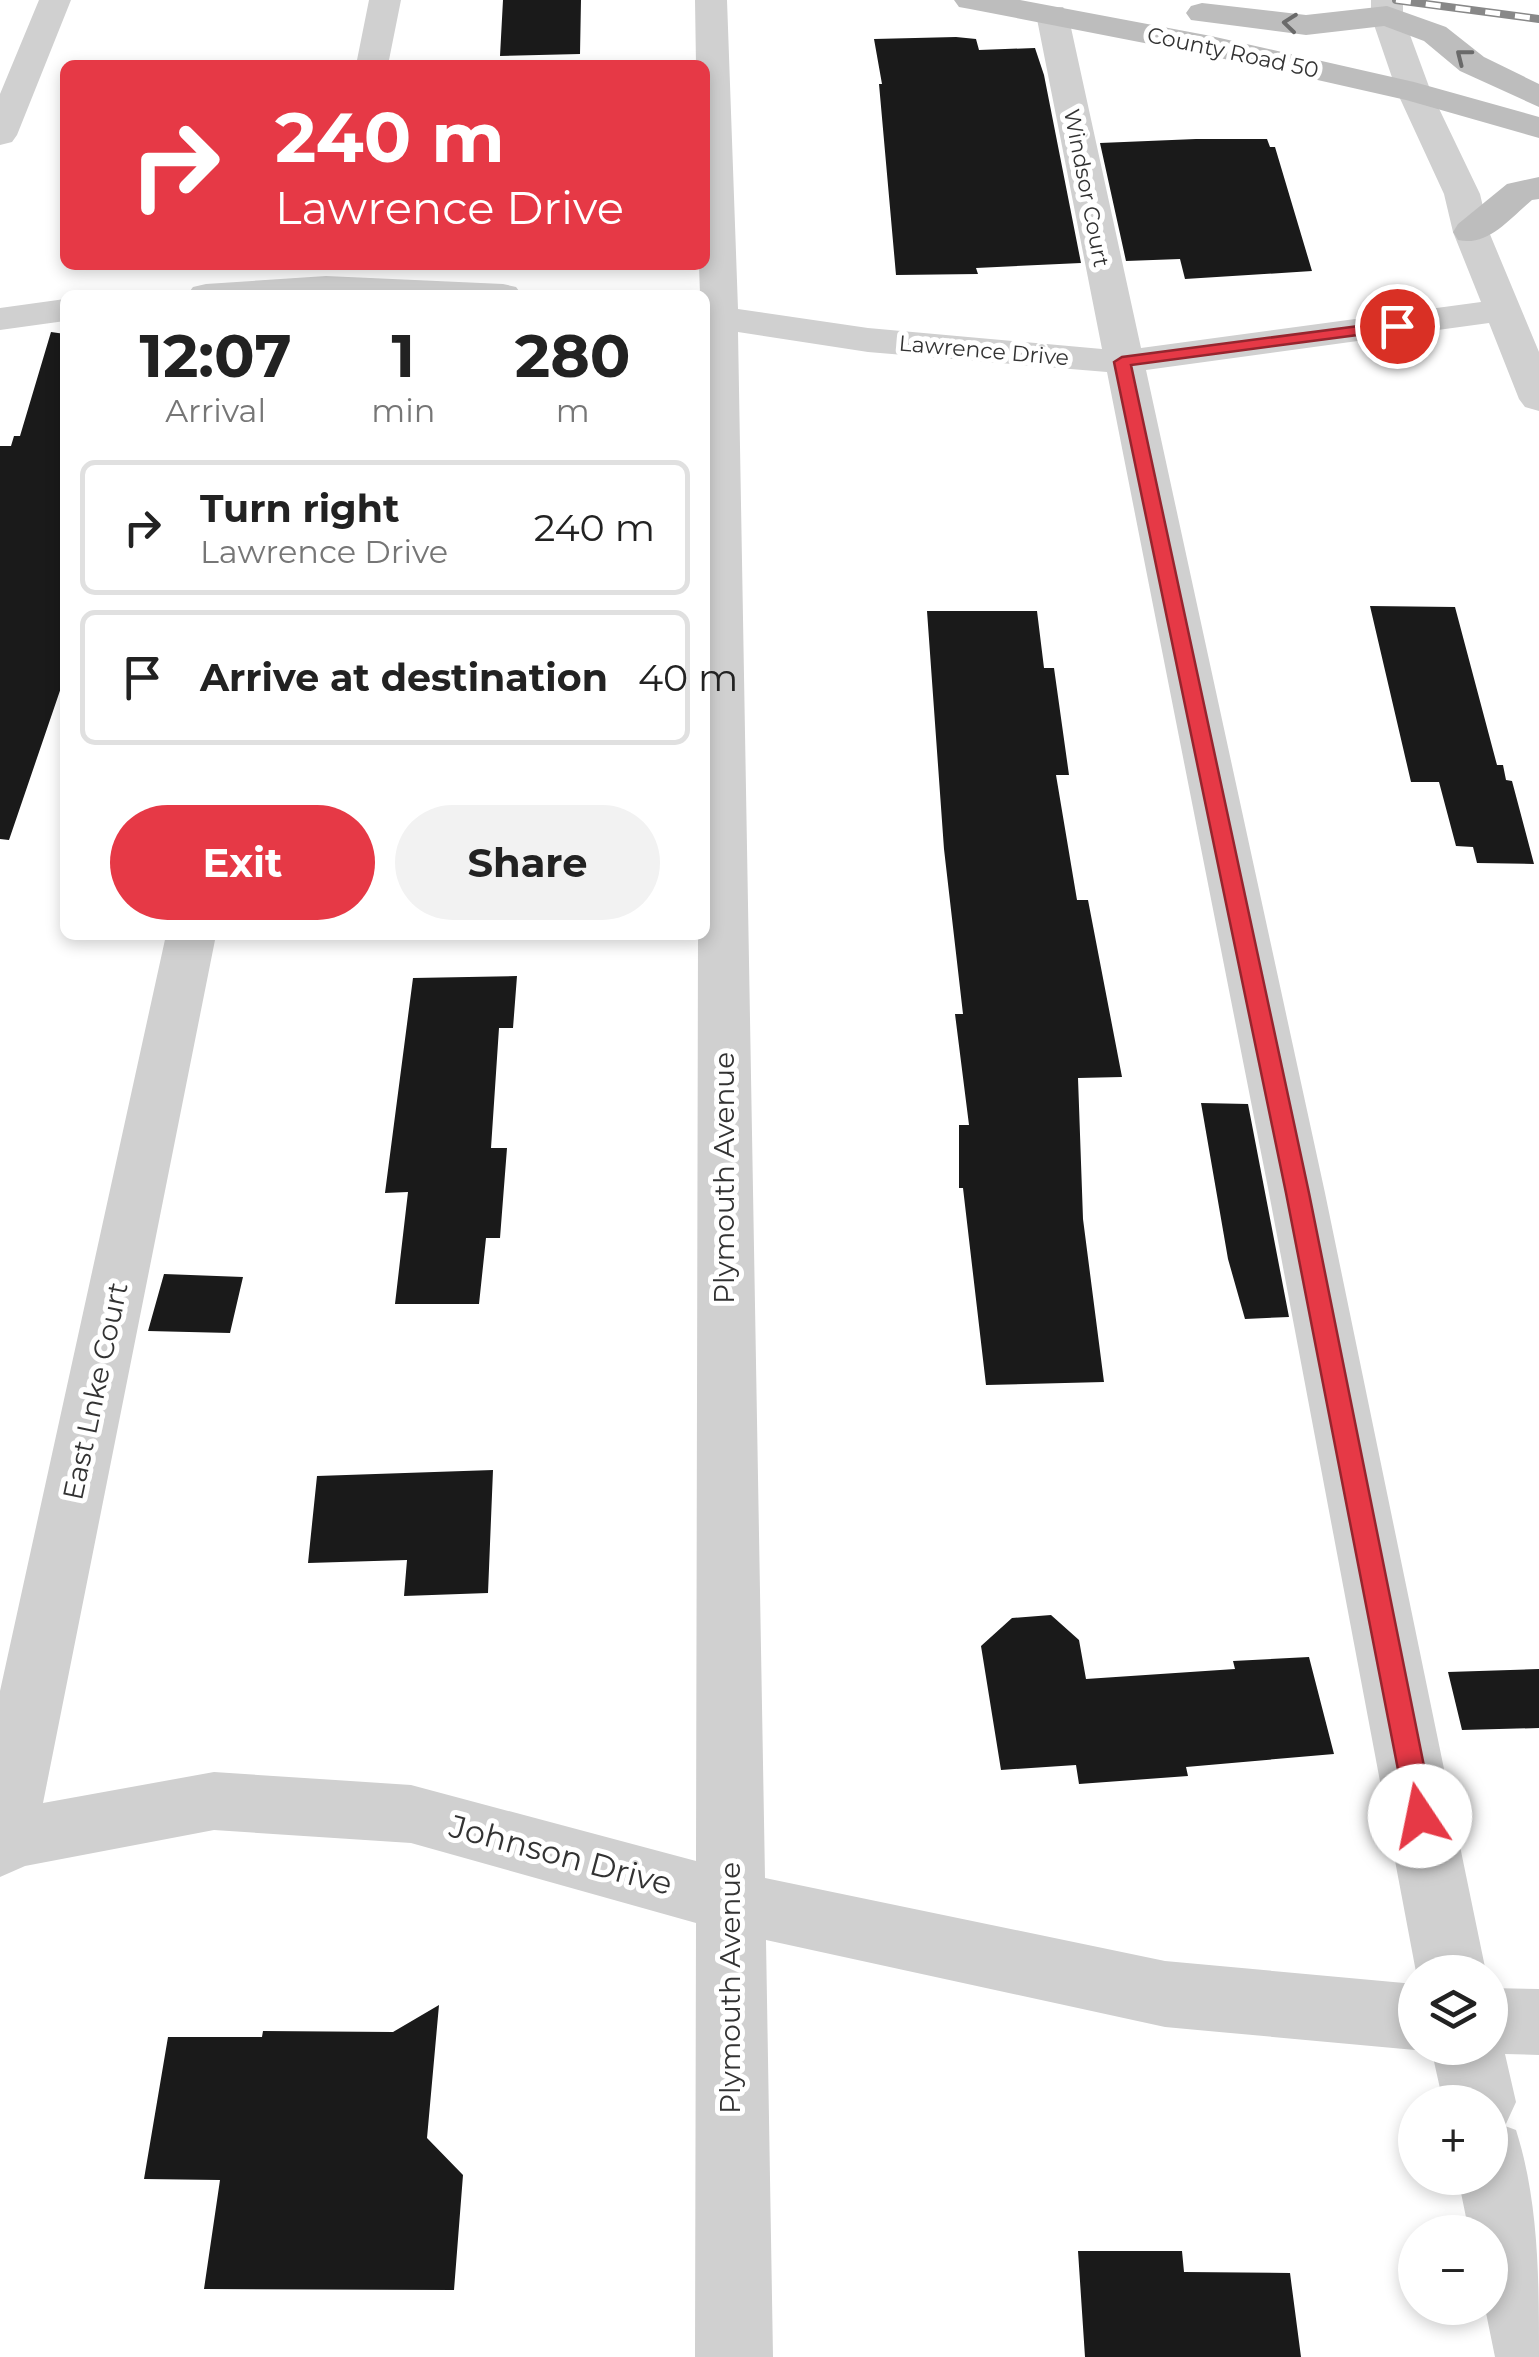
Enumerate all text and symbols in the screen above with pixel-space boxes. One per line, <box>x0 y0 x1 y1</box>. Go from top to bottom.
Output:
one-way arrow <box>1281 13 1297 34</box>
street label: County Road 50 <box>1145 21 1321 84</box>
one-way arrow <box>1456 50 1474 68</box>
text: 240 m <box>275 94 505 180</box>
icon: right <box>110 100 240 230</box>
street label: Windsor Court <box>1058 107 1115 270</box>
text: Lawrence Drive <box>275 180 624 235</box>
pin <box>1355 284 1440 369</box>
icon: arrive <box>1370 299 1425 354</box>
text: 12:07 <box>139 319 292 392</box>
text: 1 <box>392 319 415 392</box>
text: 280 <box>515 319 631 392</box>
street label: Lawrence Drive <box>898 330 1070 371</box>
text: Arrival <box>165 391 266 430</box>
text: min <box>371 391 435 430</box>
text: m <box>556 391 590 430</box>
text: Turn right <box>200 485 399 532</box>
icon: right <box>115 500 170 555</box>
text: 240 m <box>534 504 655 551</box>
text: Lawrence Drive <box>200 532 448 571</box>
icon: arrive <box>115 650 170 705</box>
text: Arrive at destination <box>200 654 608 701</box>
text: 40 m <box>638 654 738 701</box>
button: Exit <box>110 805 375 920</box>
button: Share <box>395 805 660 920</box>
street label: Plymouth Avenue <box>707 1052 741 1304</box>
street label: East Lnke Court <box>55 1279 135 1503</box>
position arrow <box>1368 1764 1472 1868</box>
street label: Johnson Drive <box>445 1806 677 1903</box>
street label: Plymouth Avenue <box>713 1862 747 2114</box>
map controls <box>1398 1955 1508 2325</box>
button: layers <box>1398 1955 1508 2065</box>
button: + <box>1398 2085 1508 2195</box>
button: − <box>1398 2215 1508 2325</box>

